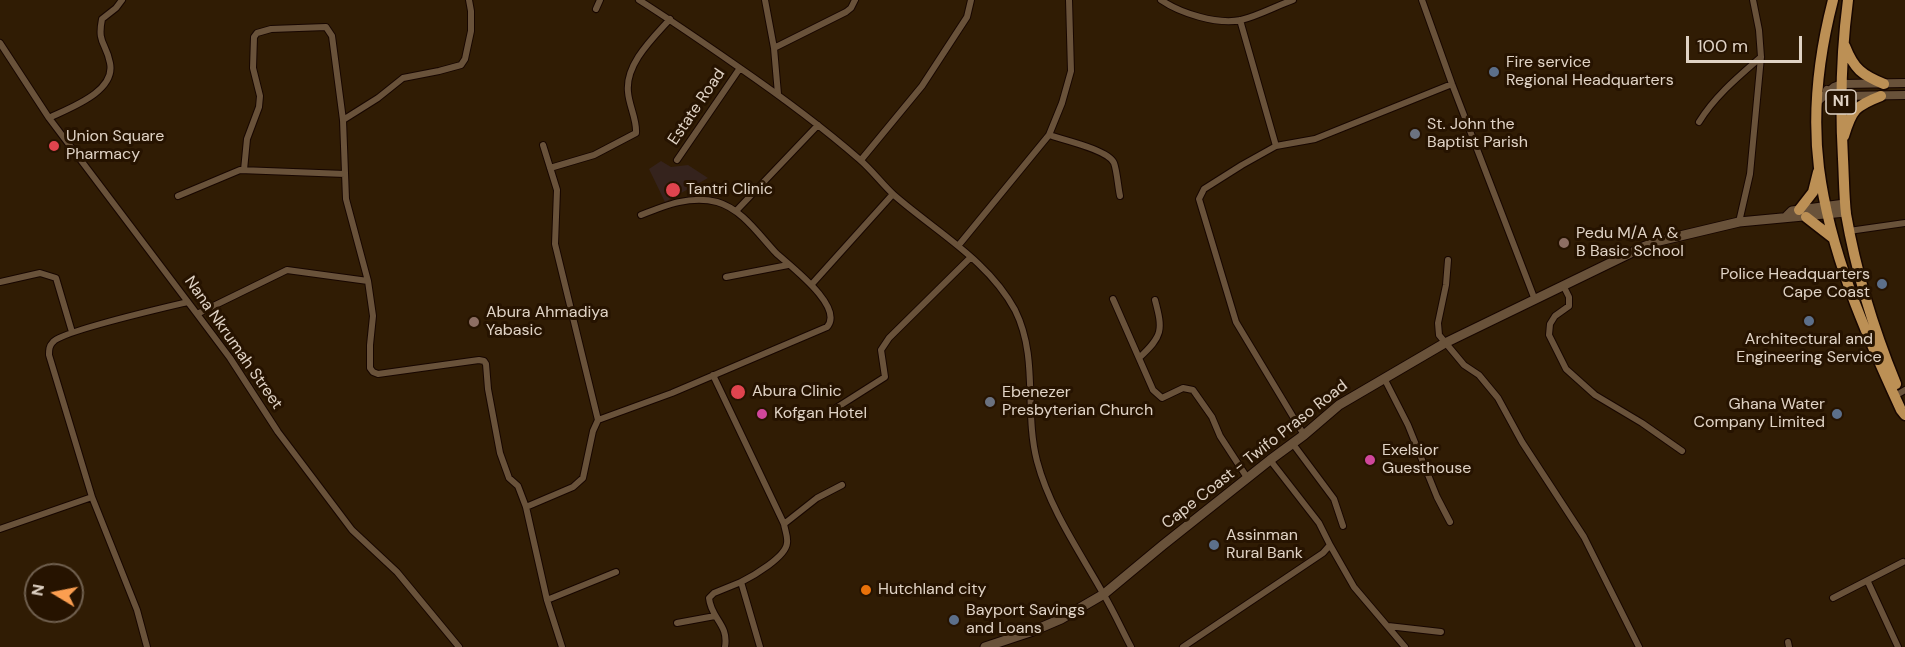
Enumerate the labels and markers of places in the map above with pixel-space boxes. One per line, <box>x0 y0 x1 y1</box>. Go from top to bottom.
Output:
place label: Fire service Regional Headquarters <box>1506 53 1674 91</box>
marker: Fire service Regional Headquarters <box>1487 65 1501 79</box>
place label: St. John the Baptist Parish <box>1427 115 1528 153</box>
place label: Union Square Pharmacy <box>66 127 164 165</box>
marker: St. John the Baptist Parish <box>1408 127 1422 141</box>
marker: Union Square Pharmacy <box>47 139 61 153</box>
place label: Tantri Clinic <box>686 180 773 200</box>
marker: Tantri Clinic <box>664 181 682 199</box>
place label: Pedu M/A A & B Basic School <box>1576 224 1684 262</box>
marker: Pedu M/A A & B Basic School <box>1557 236 1571 250</box>
place label: Police Headquarters Cape Coast <box>1720 265 1870 303</box>
marker: Police Headquarters Cape Coast <box>1875 277 1889 291</box>
place label: Abura Ahmadiya Yabasic <box>486 303 608 341</box>
marker: Architectural and Engineering Service <box>1802 314 1816 328</box>
marker: Abura Ahmadiya Yabasic <box>467 315 481 329</box>
place label: Architectural and Engineering Service <box>1736 330 1882 368</box>
place label: Abura Clinic <box>752 382 842 402</box>
marker: Abura Clinic <box>729 383 747 401</box>
place label: Ebenezer Presbyterian Church <box>1002 383 1153 421</box>
marker: Ebenezer Presbyterian Church <box>983 395 997 409</box>
place label: Ghana Water Company Limited <box>1693 395 1825 433</box>
place label: Kofgan Hotel <box>774 404 867 424</box>
marker: Kofgan Hotel <box>755 407 769 421</box>
marker: Ghana Water Company Limited <box>1830 407 1844 421</box>
place label: Exelsior Guesthouse <box>1382 441 1471 479</box>
marker: Exelsior Guesthouse <box>1363 453 1377 467</box>
place label: Assinman Rural Bank <box>1226 526 1303 564</box>
marker: Assinman Rural Bank <box>1207 538 1221 552</box>
place label: Hutchland city <box>878 580 986 600</box>
marker: Hutchland city <box>859 583 873 597</box>
place label: Bayport Savings and Loans <box>966 601 1085 639</box>
marker: Bayport Savings and Loans <box>947 613 961 627</box>

